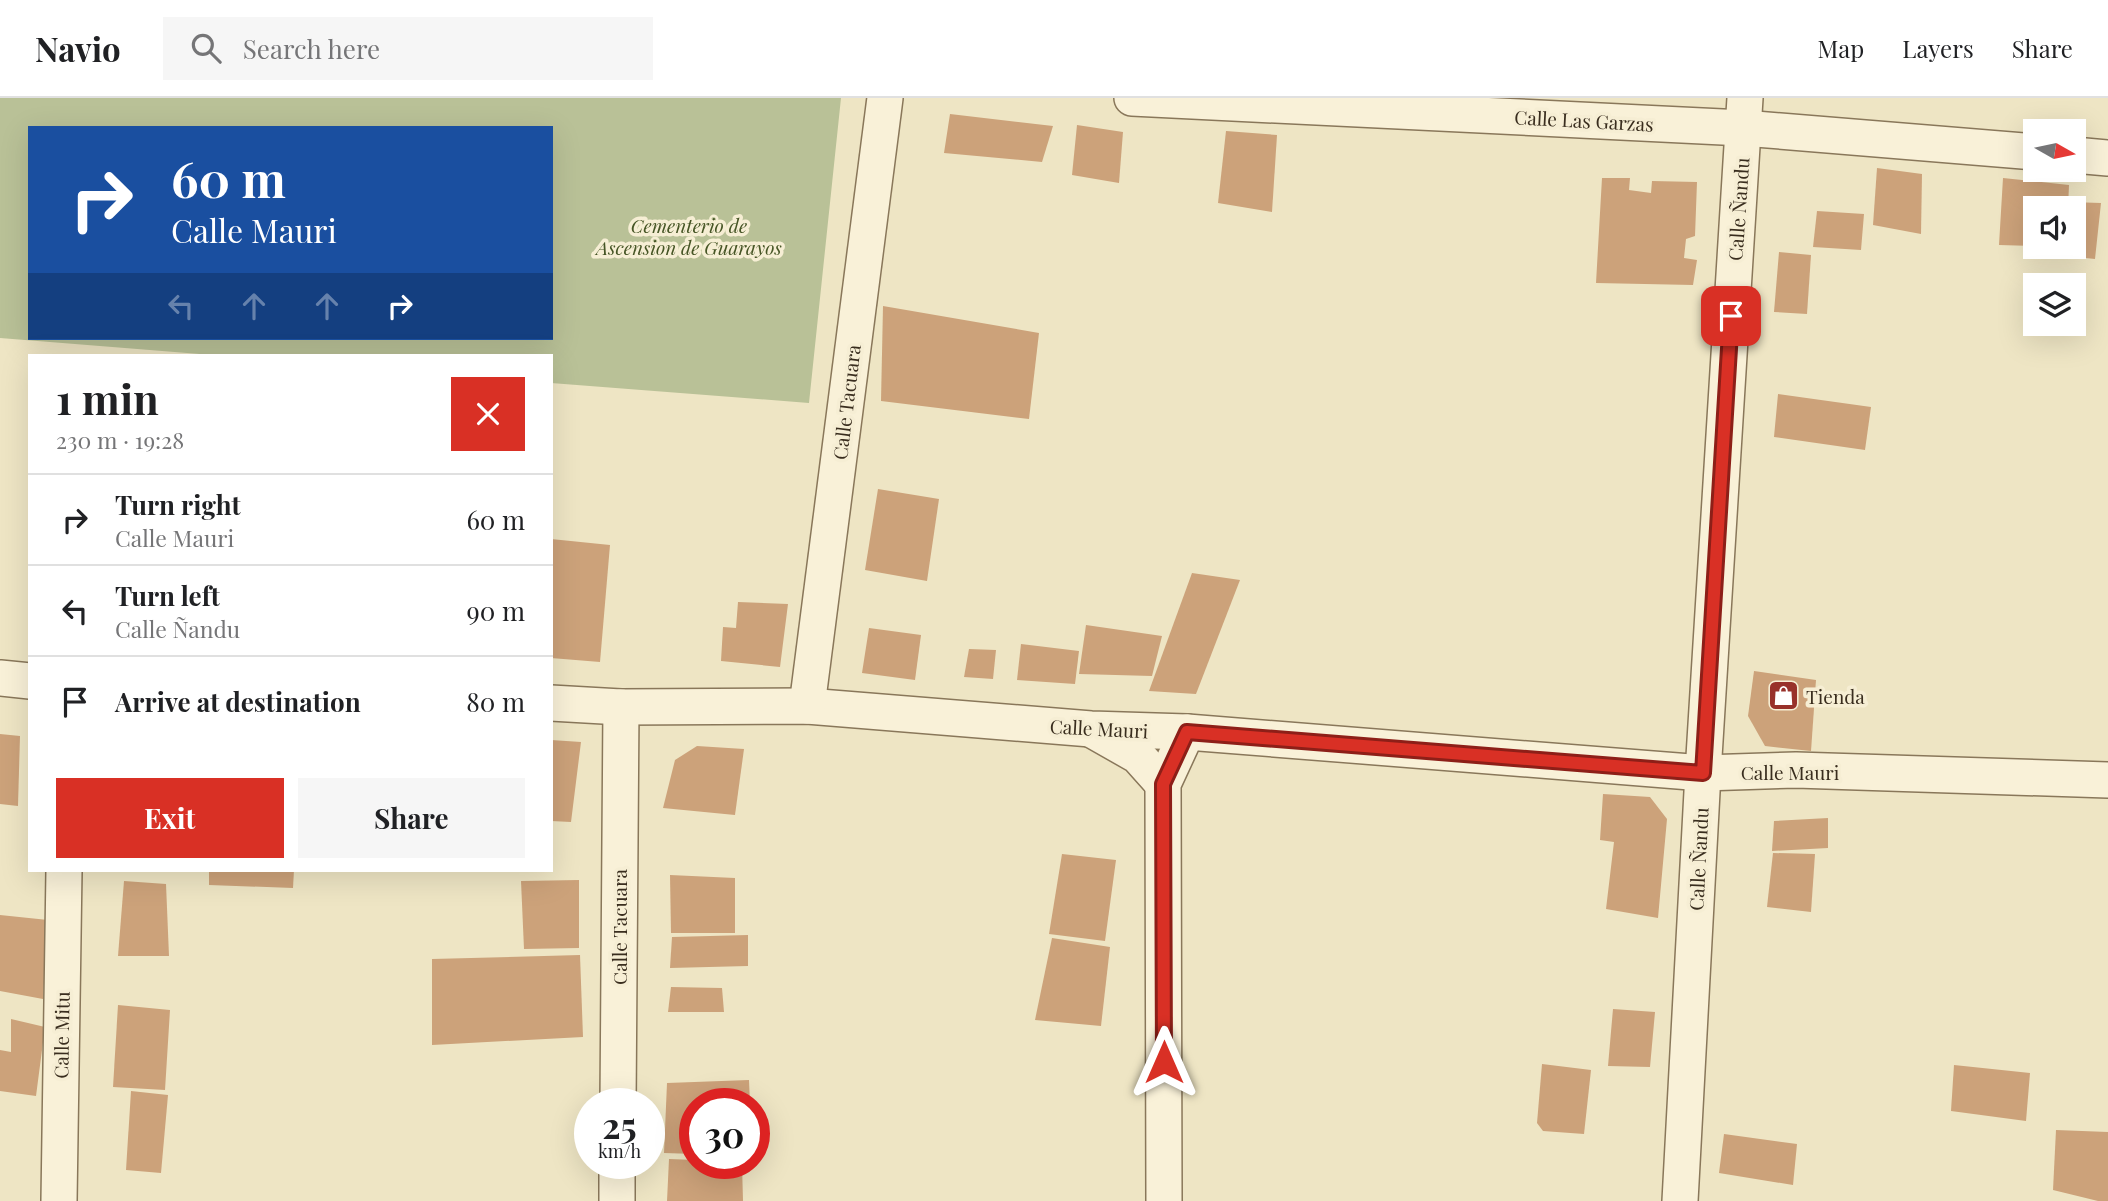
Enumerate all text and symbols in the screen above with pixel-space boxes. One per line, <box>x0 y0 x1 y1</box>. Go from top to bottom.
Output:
search box <box>163 17 653 80</box>
text: Navio <box>35 26 121 70</box>
icon: search <box>187 29 225 67</box>
text: Search here <box>243 31 380 66</box>
text: Map <box>1818 32 1864 64</box>
text: Layers <box>1902 32 1974 64</box>
text: Share <box>2012 32 2073 64</box>
street label: Calle Las Garzas <box>1514 103 1654 137</box>
north arrow <box>2023 119 2086 182</box>
map controls <box>2023 119 2086 336</box>
text: 60 m <box>171 145 286 210</box>
icon: right <box>56 154 147 245</box>
street label: Calle Ñandu <box>1721 156 1755 262</box>
button: sound <box>2023 196 2086 259</box>
text: Calle Mauri <box>171 208 337 251</box>
park label: Cementerio de Ascension de Guarayos <box>594 212 782 260</box>
button: layers <box>2023 273 2086 336</box>
pin <box>1701 286 1761 346</box>
icon: left <box>162 287 200 325</box>
icon: ahead <box>235 287 273 325</box>
icon: ahead <box>308 287 346 325</box>
icon: right <box>381 287 419 325</box>
icon: arrive <box>1712 297 1750 335</box>
street label: Calle Tacuara <box>826 342 866 461</box>
text: 1 min <box>56 370 159 426</box>
button: close <box>451 377 525 451</box>
text: 230 m · 19:28 <box>56 424 184 455</box>
text: Turn right <box>115 487 241 522</box>
icon: right <box>56 501 94 539</box>
text: 60 m <box>466 502 525 537</box>
text: Calle Mauri <box>115 522 234 553</box>
text: Turn left <box>115 578 220 613</box>
icon: left <box>56 592 94 630</box>
text: 90 m <box>467 593 525 628</box>
text: Calle Ñandu <box>115 613 240 644</box>
shop icon: Tienda <box>1766 679 1800 713</box>
icon: arrive <box>56 683 94 721</box>
place label: Tienda <box>1806 683 1865 709</box>
text: Arrive at destination <box>115 684 361 719</box>
text: 80 m <box>466 684 525 719</box>
street label: Calle Mauri <box>1049 712 1149 744</box>
street label: Calle Mauri <box>1741 759 1840 785</box>
button: Exit <box>56 778 284 858</box>
button: Share <box>298 778 525 858</box>
street label: Calle Ñandu <box>1682 807 1714 911</box>
street label: Calle Tacuara <box>606 869 632 985</box>
street label: Calle Mitu <box>47 991 75 1079</box>
position arrow <box>1127 1025 1201 1099</box>
speed limit sign: 30 <box>679 1088 770 1179</box>
text: 25 <box>602 1101 637 1148</box>
text: km/h <box>598 1139 641 1163</box>

